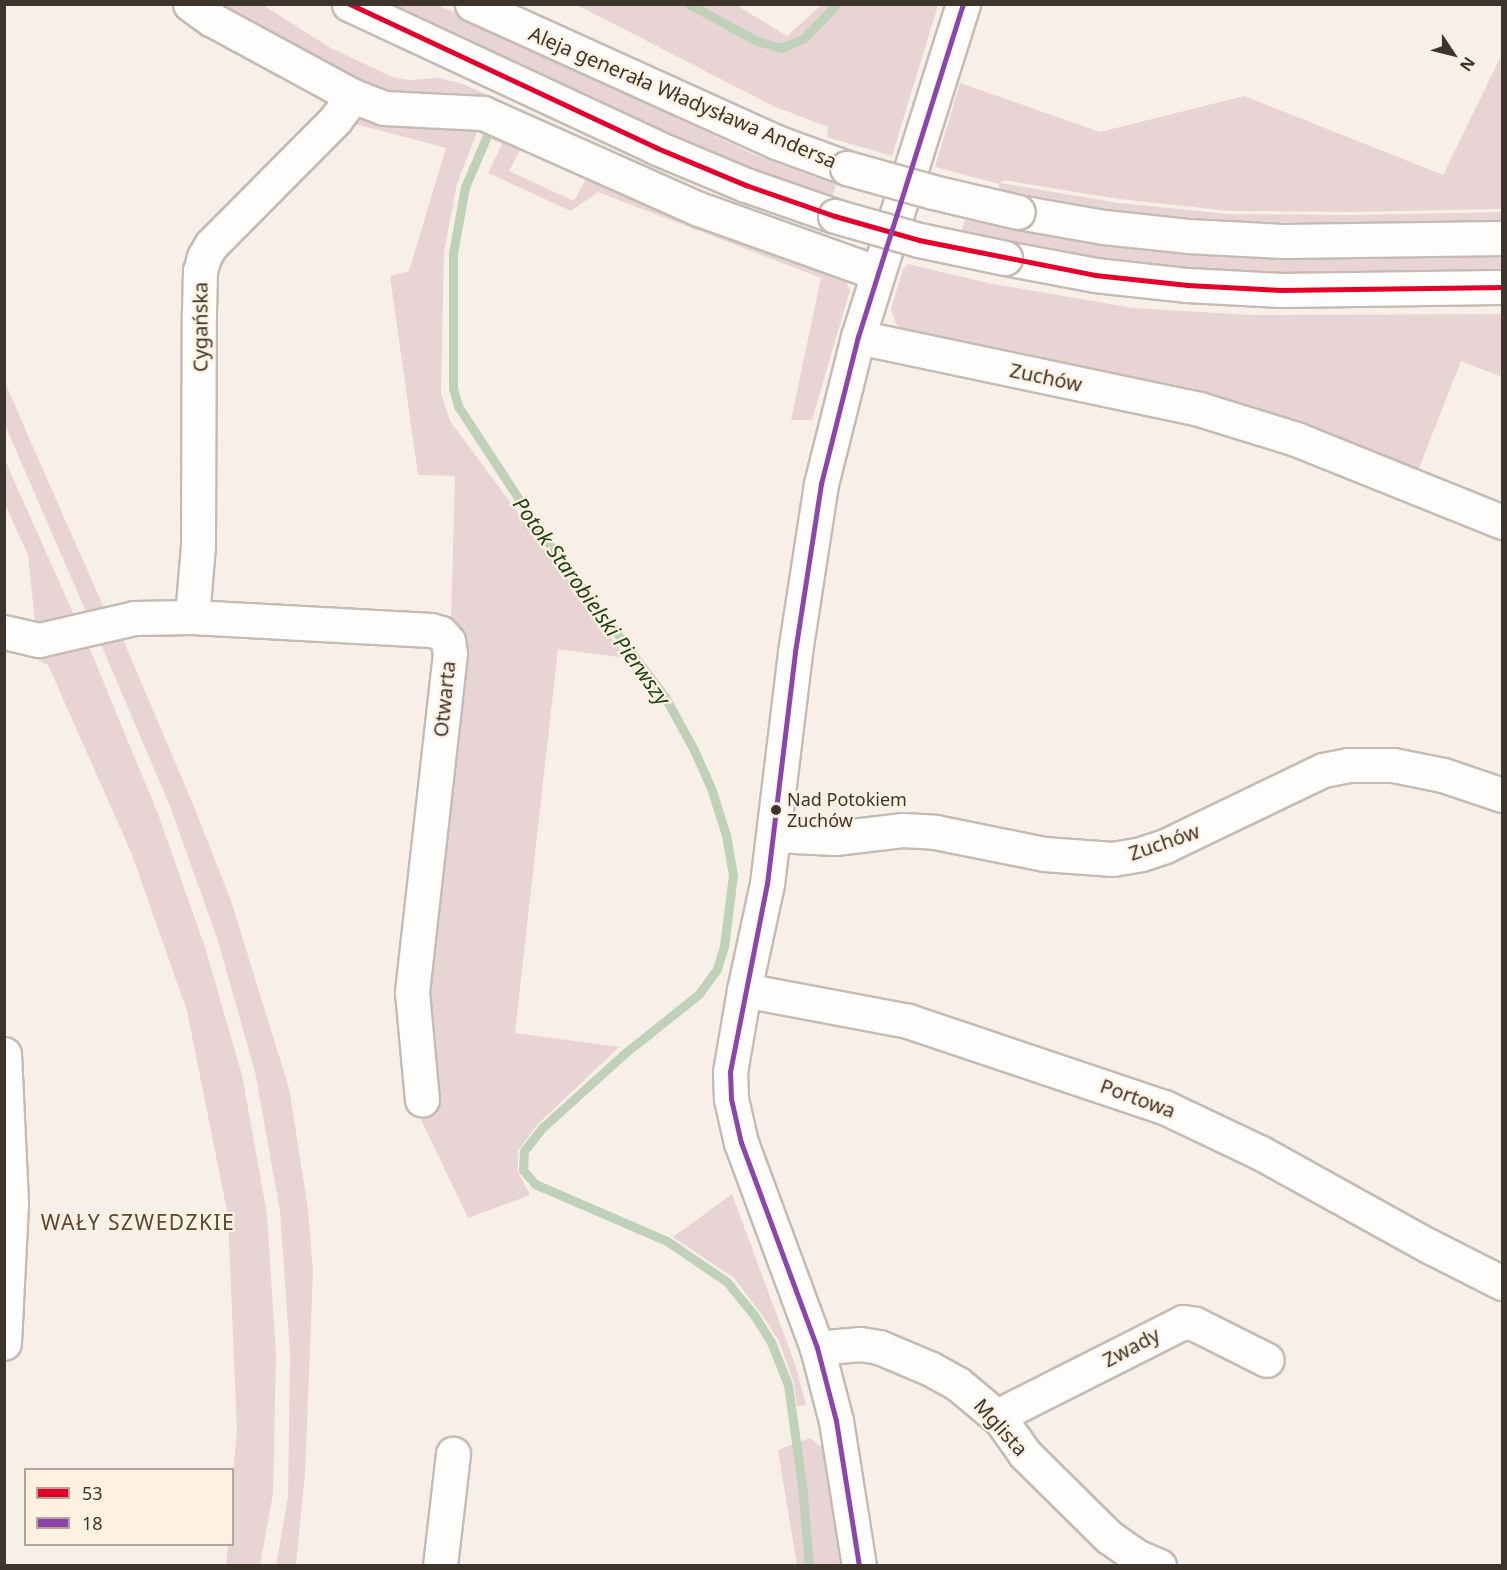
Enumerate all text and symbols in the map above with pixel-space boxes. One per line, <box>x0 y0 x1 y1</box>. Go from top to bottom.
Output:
street label: Aleja generała Władysława Andersa <box>525 21 841 173</box>
north arrow <box>1423 24 1483 84</box>
text: N <box>1455 53 1480 76</box>
street label: Cygańska <box>188 282 212 372</box>
street label: Zuchów <box>1008 358 1084 396</box>
water label: Potok Starobielski Pierwszy <box>508 492 676 710</box>
street label: Otwarta <box>428 660 460 738</box>
place label: Nad Potokiem Zuchów <box>787 789 907 832</box>
marker: Nad Potokiem Zuchów <box>770 804 782 816</box>
street label: Zuchów <box>1125 819 1203 865</box>
street label: Portowa <box>1097 1073 1179 1123</box>
district label: WAŁY SZWEDZKIE <box>41 1209 235 1235</box>
street label: Zwady <box>1098 1322 1164 1372</box>
street label: Mglista <box>969 1393 1033 1461</box>
legend <box>24 1468 234 1546</box>
text: 53 <box>82 1481 103 1505</box>
text: 18 <box>82 1511 103 1535</box>

